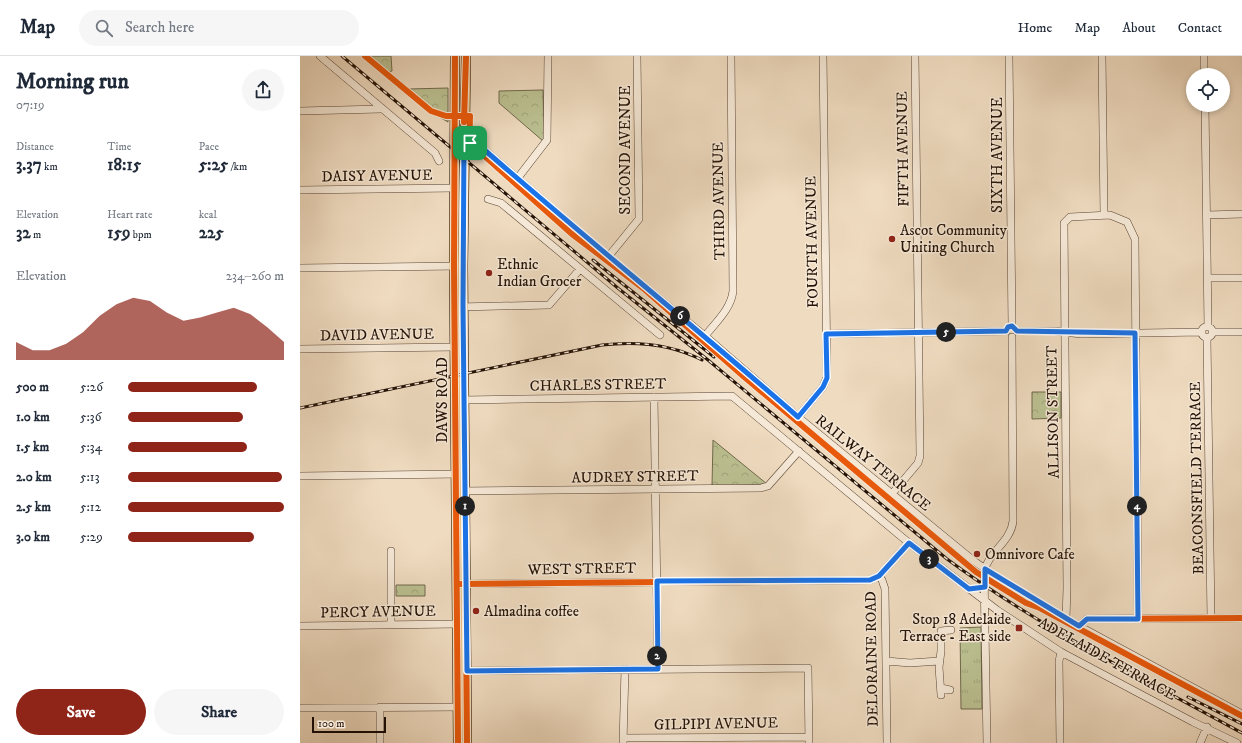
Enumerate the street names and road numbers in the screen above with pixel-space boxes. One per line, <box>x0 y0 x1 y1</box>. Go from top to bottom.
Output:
street label: SECOND AVENUE <box>616 85 635 215</box>
street label: FIFTH AVENUE <box>892 91 914 207</box>
street label: SIXTH AVENUE <box>988 97 1007 213</box>
street label: THIRD AVENUE <box>708 141 730 260</box>
street label: DAISY AVENUE <box>321 166 433 186</box>
street label: FOURTH AVENUE <box>801 175 823 308</box>
street label: DAVID AVENUE <box>320 325 435 345</box>
street label: ALLISON STREET <box>1042 345 1064 479</box>
street label: DAWS ROAD <box>433 357 452 443</box>
street label: CHARLES STREET <box>530 374 667 396</box>
street label: BEACONSFIELD TERRACE <box>1186 381 1208 575</box>
street label: RAILWAY TERRACE <box>811 411 935 516</box>
street label: AUDREY STREET <box>571 466 699 488</box>
street label: WEST STREET <box>527 559 637 579</box>
street label: DELORAINE ROAD <box>861 591 883 727</box>
street label: PERCY AVENUE <box>320 601 436 623</box>
street label: ADELAIDE TERRACE <box>1035 613 1180 705</box>
street label: GILPIPI AVENUE <box>654 713 779 735</box>

